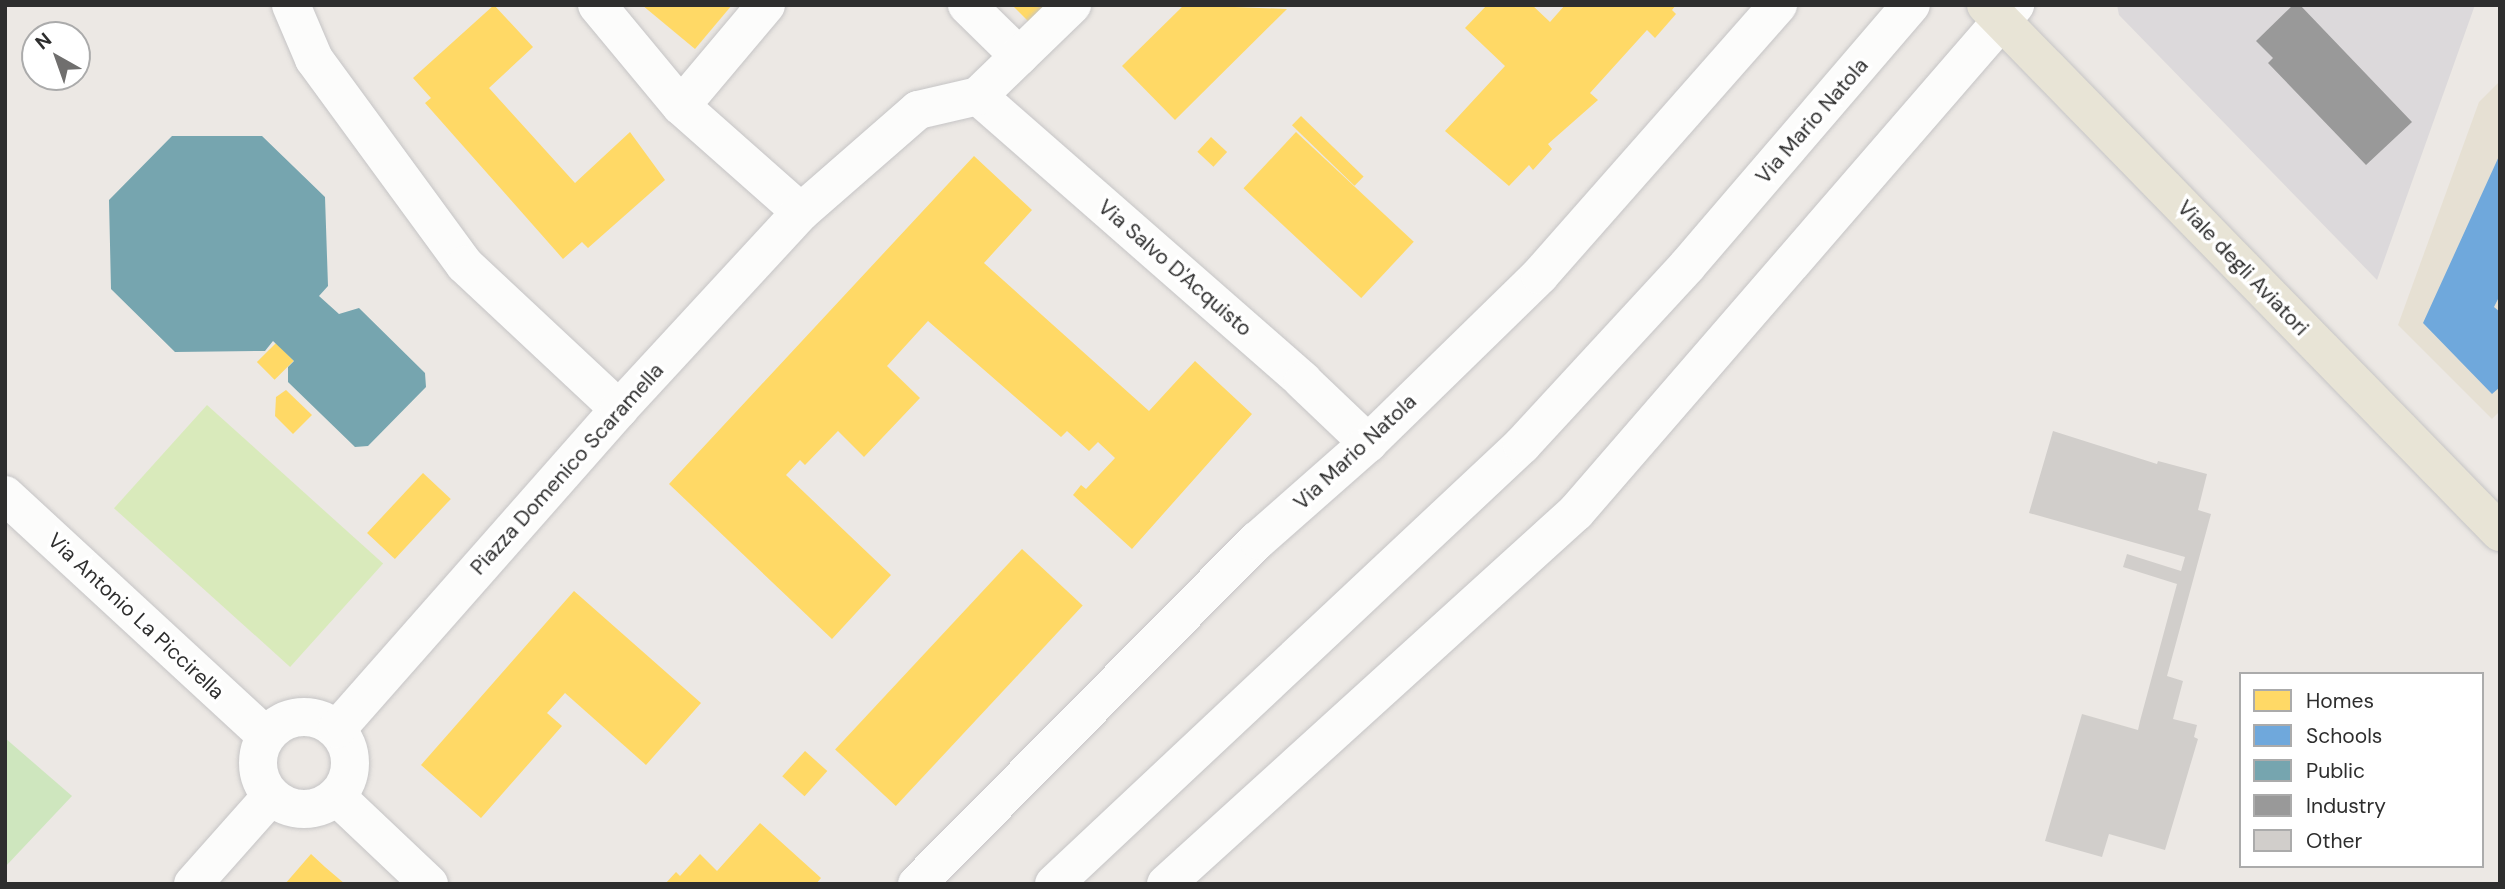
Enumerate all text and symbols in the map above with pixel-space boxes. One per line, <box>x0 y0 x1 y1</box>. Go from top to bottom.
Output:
north arrow <box>21 21 91 91</box>
text: N <box>30 27 57 55</box>
street label: Via Mario Natola <box>1751 53 1873 189</box>
street label: Via Salvo D'Acquisto <box>1093 194 1257 342</box>
street label: Viale degli Aviatori <box>2172 195 2314 341</box>
street label: Piazza Domenico Scaramella <box>465 358 669 580</box>
street label: Via Mario Natola <box>1289 389 1421 515</box>
street label: Via Antonio La Piccirella <box>43 528 229 704</box>
legend <box>2239 672 2484 868</box>
text: Homes <box>2306 687 2374 715</box>
text: Schools <box>2306 722 2382 750</box>
text: Public <box>2306 757 2365 785</box>
text: Industry <box>2306 792 2386 820</box>
text: Other <box>2306 827 2362 855</box>

